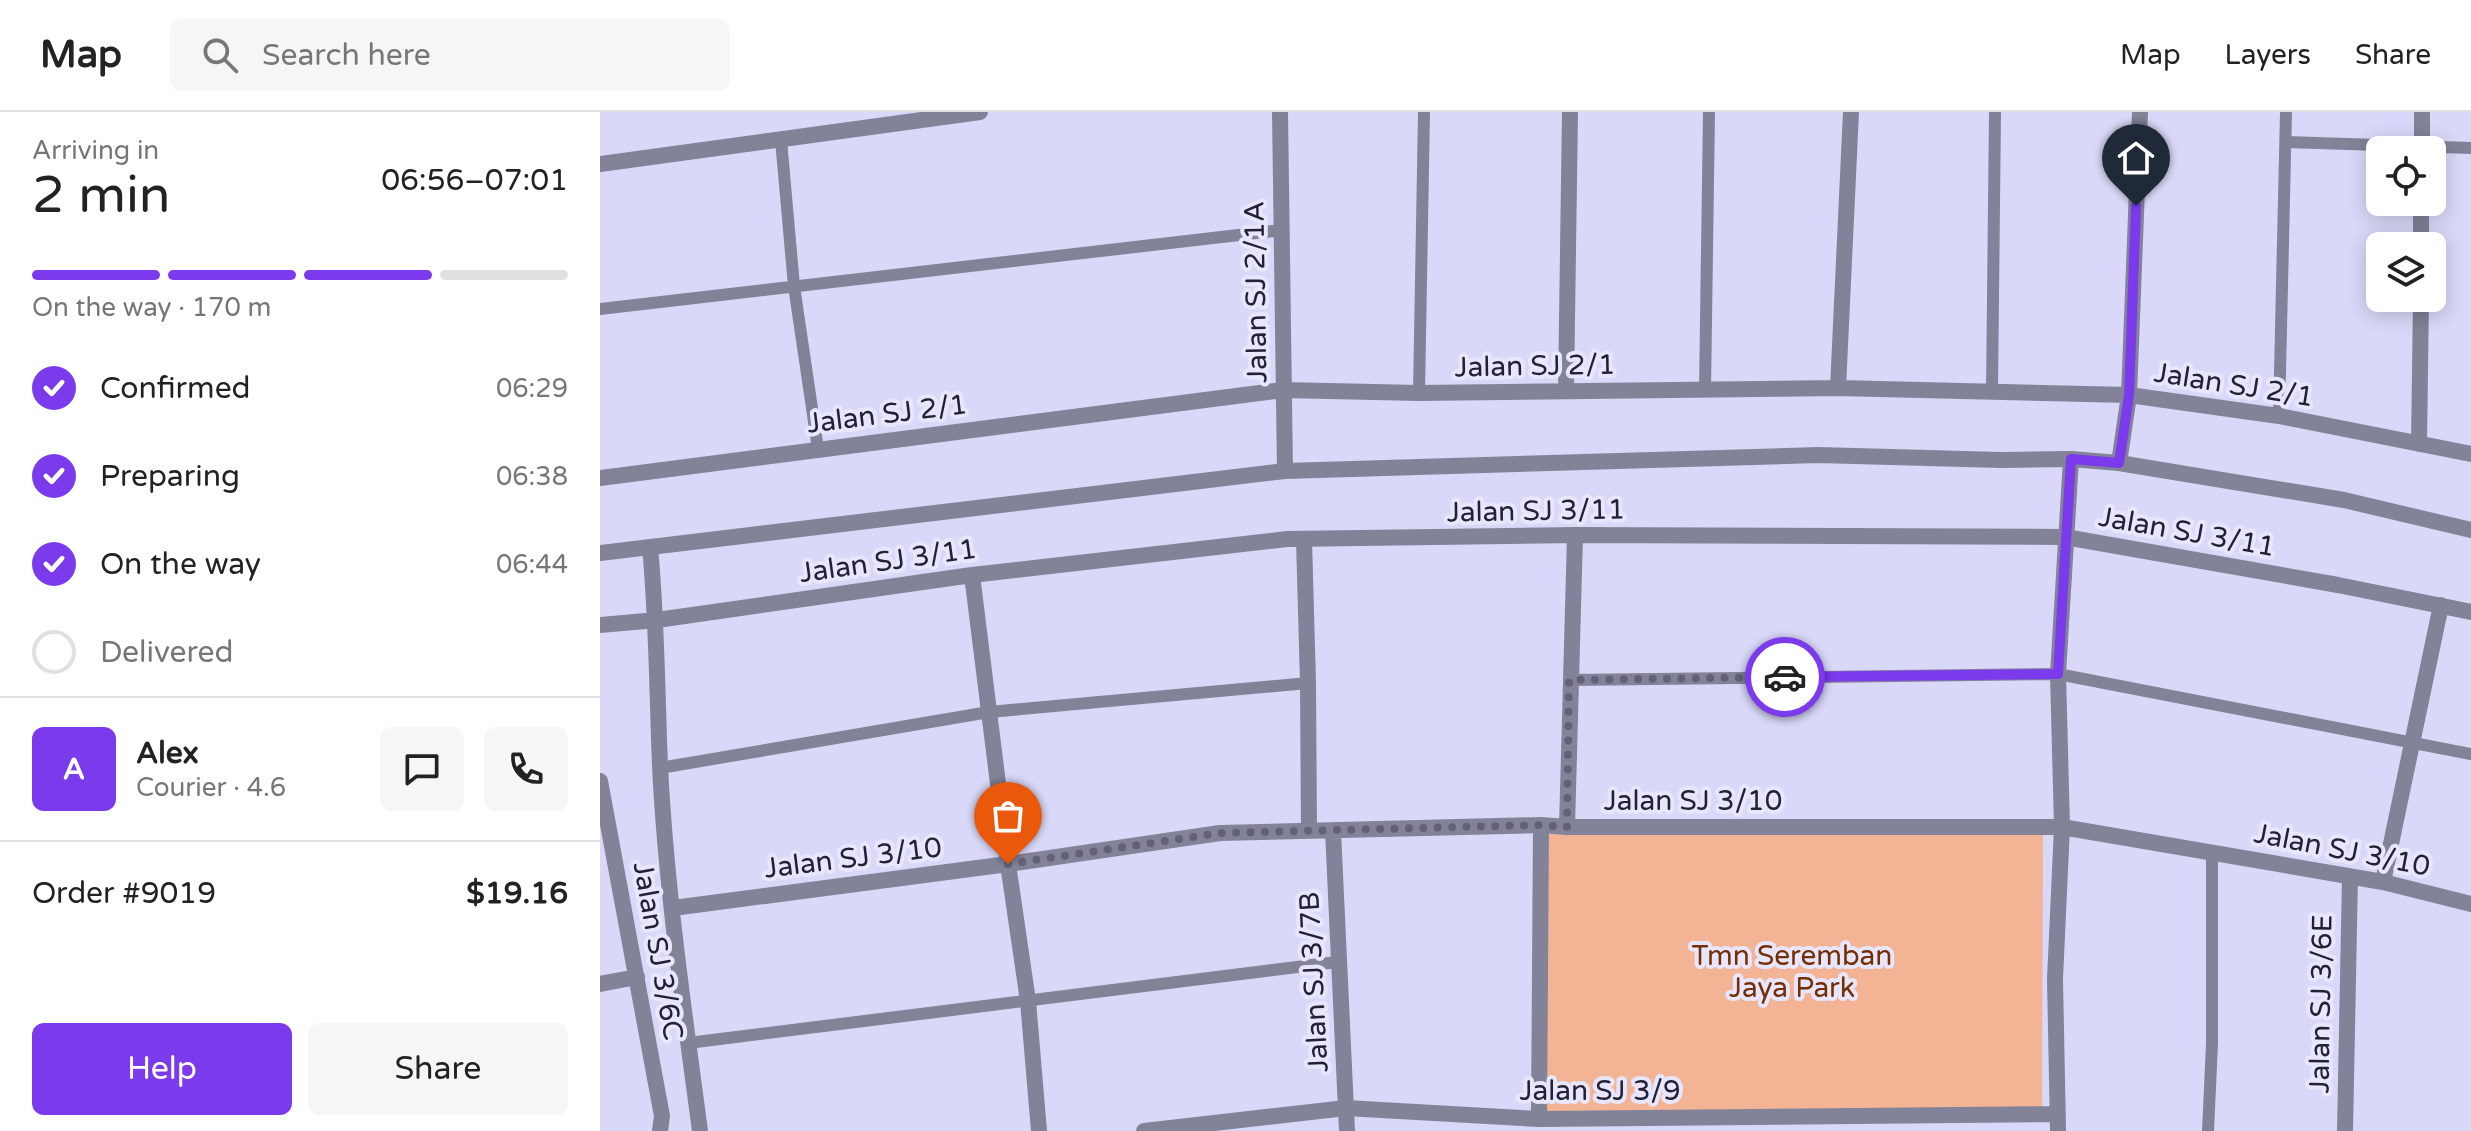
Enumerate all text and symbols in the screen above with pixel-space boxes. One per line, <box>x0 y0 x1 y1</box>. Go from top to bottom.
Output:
search box <box>170 19 730 91</box>
text: Map <box>40 32 122 78</box>
icon: search <box>198 33 242 77</box>
text: Search here <box>262 37 431 74</box>
text: Map <box>2120 38 2181 72</box>
text: Layers <box>2225 38 2311 72</box>
text: Share <box>2355 38 2431 72</box>
pin <box>2102 124 2170 206</box>
text: Arriving in <box>32 135 159 166</box>
icon: home <box>2114 136 2158 180</box>
map controls <box>2366 136 2446 312</box>
button: locate <box>2366 136 2446 216</box>
text: 06:56–07:01 <box>381 162 568 199</box>
text: 2 min <box>32 164 171 227</box>
street label: Jalan SJ 2/1A <box>1237 201 1275 383</box>
button: layers <box>2366 232 2446 312</box>
text: On the way · 170 m <box>32 292 271 323</box>
street label: Jalan SJ 2/1 <box>1454 348 1616 384</box>
street label: Jalan SJ 2/1 <box>2152 356 2316 414</box>
icon: check <box>32 366 76 410</box>
text: Confirmed <box>100 370 251 407</box>
text: 06:29 <box>496 373 568 404</box>
street label: Jalan SJ 2/1 <box>805 387 969 441</box>
icon: check <box>32 454 76 498</box>
text: Preparing <box>100 458 240 495</box>
text: 06:38 <box>496 461 568 492</box>
street label: Jalan SJ 3/11 <box>1446 492 1626 530</box>
street label: Jalan SJ 3/11 <box>2096 500 2278 564</box>
street label: Jalan SJ 3/11 <box>797 532 979 590</box>
icon: check <box>32 542 76 586</box>
text: On the way <box>100 546 261 583</box>
text: 06:44 <box>496 549 568 580</box>
text: Delivered <box>100 634 234 671</box>
courier <box>1745 637 1825 717</box>
icon: car <box>1763 655 1807 699</box>
button: chat <box>380 727 464 811</box>
button: phone <box>484 727 568 811</box>
text: Alex <box>136 735 199 772</box>
text: A <box>63 751 85 788</box>
text: Courier · 4.6 <box>136 772 286 803</box>
pin <box>974 782 1042 864</box>
street label: Jalan SJ 3/10 <box>1604 784 1782 818</box>
icon: bag <box>986 794 1030 838</box>
street label: Jalan SJ 3/10 <box>2251 816 2433 884</box>
street label: Jalan SJ 3/10 <box>762 830 944 886</box>
street label: Jalan SJ 3/6C <box>626 859 690 1043</box>
text: Order #9019 <box>32 875 216 912</box>
text: $19.16 <box>466 875 568 912</box>
street label: Jalan SJ 3/7B <box>1292 891 1336 1073</box>
street label: Jalan SJ 3/6E <box>2302 914 2340 1094</box>
park label: Tmn Seremban Jaya Park <box>1692 939 1892 1005</box>
button: Help <box>32 1023 292 1115</box>
button: Share <box>308 1023 568 1115</box>
street label: Jalan SJ 3/9 <box>1520 1074 1680 1108</box>

